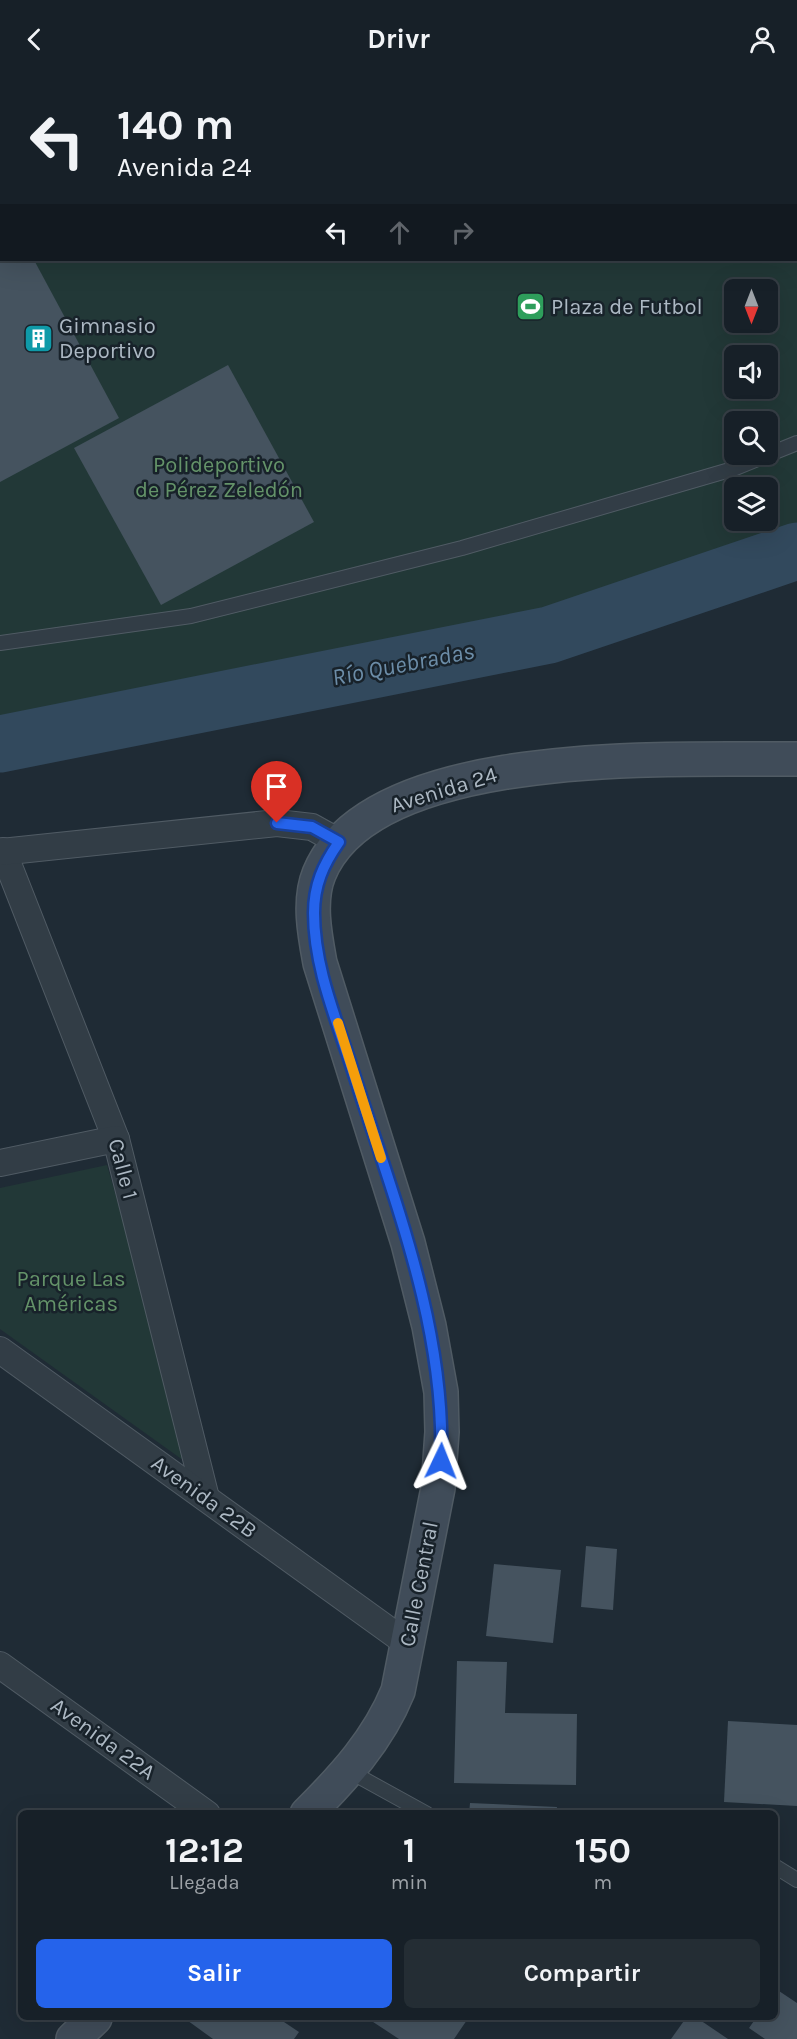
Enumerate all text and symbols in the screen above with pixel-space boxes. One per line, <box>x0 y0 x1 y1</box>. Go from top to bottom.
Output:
icon: back <box>18 23 51 56</box>
text: Drivr <box>367 23 430 55</box>
icon: person <box>746 23 779 56</box>
text: 140 m <box>117 100 234 150</box>
icon: left <box>18 102 96 180</box>
text: Avenida 24 <box>117 151 252 183</box>
icon: left <box>320 216 353 249</box>
icon: ahead <box>383 216 416 249</box>
icon: right <box>446 216 479 249</box>
north arrow <box>724 279 778 333</box>
map controls <box>724 279 778 531</box>
sports icon: Plaza de Futbol <box>514 291 546 323</box>
place label: Plaza de Futbol <box>551 294 703 320</box>
place label: Gimnasio Deportivo <box>59 313 156 364</box>
building icon: Gimnasio Deportivo <box>22 323 54 355</box>
button: sound <box>724 345 778 399</box>
button: search <box>724 411 778 465</box>
park label: Polideportivo de Pérez Zeledón <box>135 452 303 503</box>
button: layers <box>724 477 778 531</box>
water label: Río Quebradas <box>330 637 476 691</box>
pin <box>251 761 302 823</box>
street label: Avenida 24 <box>388 762 500 818</box>
icon: arrive <box>260 770 293 803</box>
street label: Calle 1 <box>102 1136 144 1202</box>
park label: Parque Las Américas <box>17 1266 125 1317</box>
position arrow <box>409 1429 473 1493</box>
street label: Avenida 22B <box>146 1450 262 1544</box>
street label: Calle Central <box>394 1519 444 1649</box>
street label: Avenida 22A <box>46 1692 161 1786</box>
text: 12:12 <box>165 1829 244 1871</box>
text: 1 <box>403 1829 416 1871</box>
text: 150 <box>575 1829 631 1871</box>
text: Llegada <box>169 1871 240 1894</box>
text: min <box>391 1871 428 1894</box>
text: m <box>593 1871 612 1894</box>
button: Salir <box>36 1939 392 2008</box>
button: Compartir <box>404 1939 760 2008</box>

